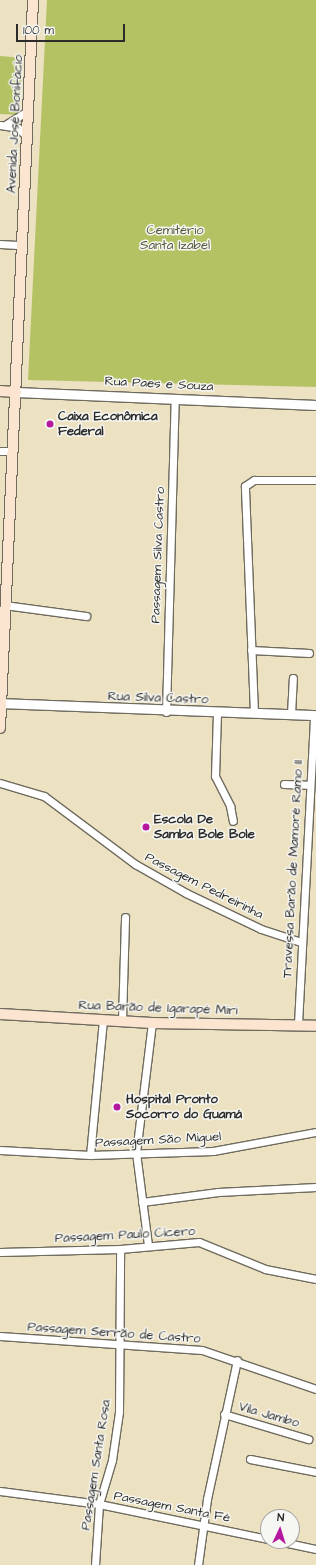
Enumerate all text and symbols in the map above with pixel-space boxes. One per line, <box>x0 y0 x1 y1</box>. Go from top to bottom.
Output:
scale bar <box>18 16 127 42</box>
text: 100 m <box>23 22 54 39</box>
street label: Avenida José Bonifácio <box>4 54 26 194</box>
park label: Cemitério Santa Izabel <box>140 223 210 254</box>
street label: Rua Paes e Souza <box>104 373 214 395</box>
place label: Caixa Econômica Federal <box>58 409 158 440</box>
marker: Caixa Econômica Federal <box>45 419 55 429</box>
street label: Passagem Silva Castro <box>148 486 168 624</box>
street label: Rua Silva Castro <box>107 688 209 708</box>
street label: Travessa Barão de Mamoré Ramo II <box>279 760 307 978</box>
place label: Escola De Samba Bole Bole <box>154 812 255 843</box>
marker: Escola De Samba Bole Bole <box>141 822 151 832</box>
street label: Passagem Pedreirinha <box>142 849 266 923</box>
street label: Rua Barão de Igarapé Miri <box>78 997 238 1019</box>
place label: Hospital Pronto Socorro do Guamá <box>126 1092 242 1123</box>
marker: Hospital Pronto Socorro do Guamá <box>111 1101 123 1113</box>
street label: Passagem São Miguel <box>95 1129 221 1151</box>
street label: Passagem Paulo Cícero <box>54 1224 196 1246</box>
street label: Passagem Serrão de Castro <box>27 1319 201 1347</box>
street label: Passagem Santa Rosa <box>78 1399 114 1531</box>
street label: Vila Jambo <box>237 1399 301 1431</box>
street label: Passagem Santa Fé <box>112 1488 232 1526</box>
north arrow <box>260 1509 300 1549</box>
text: N <box>277 1510 285 1525</box>

